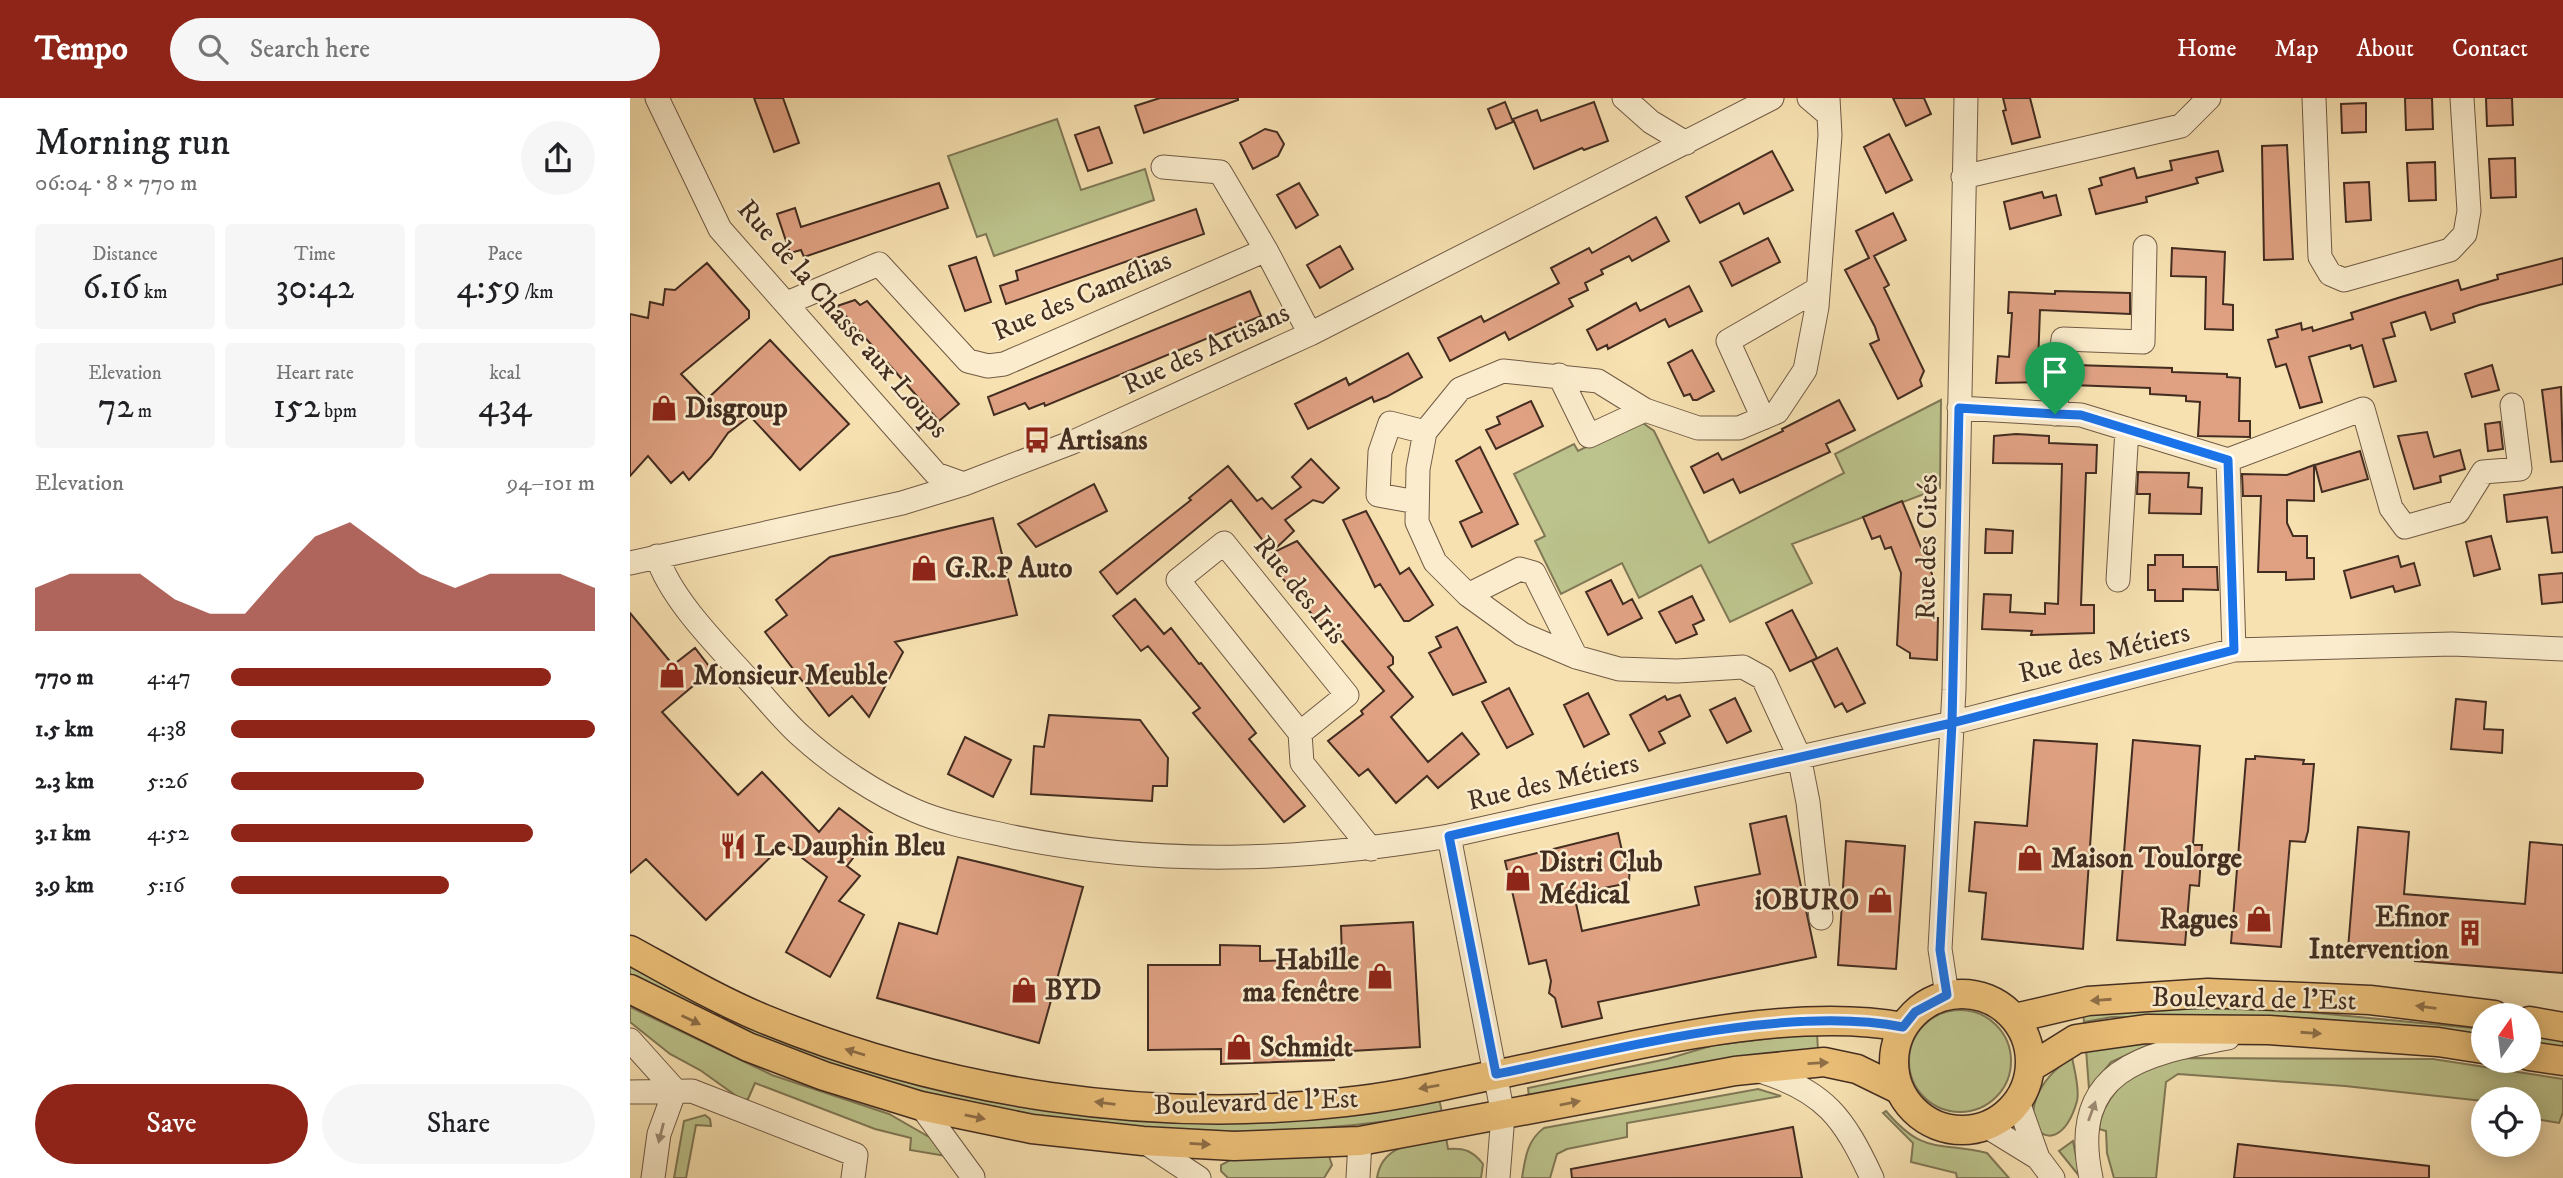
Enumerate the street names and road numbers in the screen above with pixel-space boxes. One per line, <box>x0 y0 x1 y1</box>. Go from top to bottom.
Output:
street label: Rue de la Chasse aux Loups <box>730 192 956 446</box>
street label: Rue des Camélias <box>987 243 1177 349</box>
street label: Rue des Artisans <box>1117 295 1295 403</box>
street label: Rue des Cités <box>1908 474 1946 620</box>
street label: Rue des Iris <box>1246 529 1354 651</box>
street label: Rue des Métiers <box>2015 615 2193 691</box>
street label: Rue des Métiers <box>1464 745 1642 819</box>
street label: Boulevard de l'Est <box>2151 980 2357 1018</box>
street label: Boulevard de l'Est <box>1153 1081 1359 1123</box>

